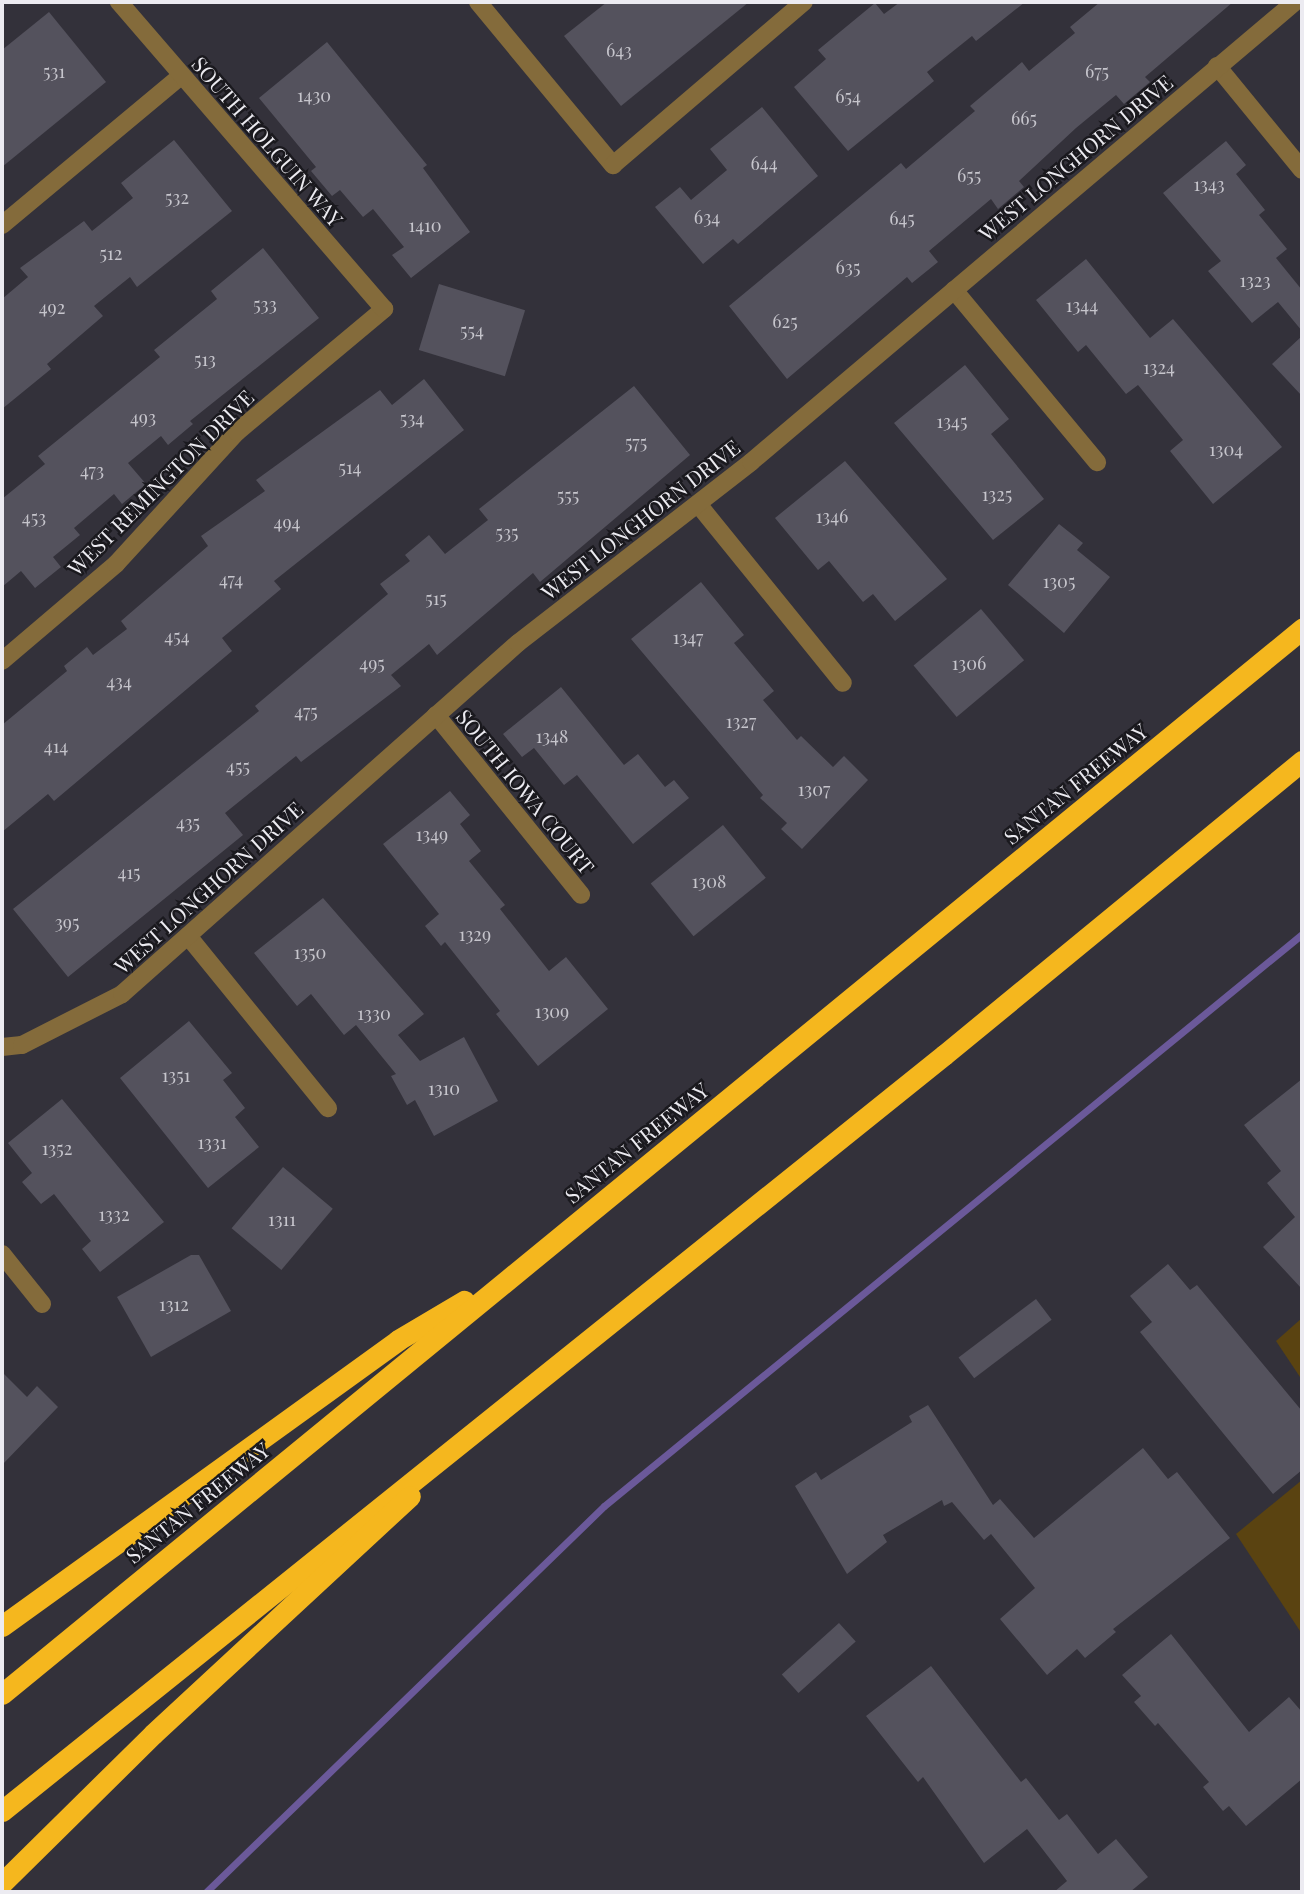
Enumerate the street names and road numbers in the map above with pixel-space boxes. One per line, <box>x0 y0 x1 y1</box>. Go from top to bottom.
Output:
street label: SOUTH HOLGUIN WAY <box>187 51 349 231</box>
street label: WEST LONGHORN DRIVE <box>973 69 1177 245</box>
street label: WEST REMINGTON DRIVE <box>62 384 258 580</box>
street label: WEST LONGHORN DRIVE <box>536 434 744 604</box>
street label: SOUTH IOWA COURT <box>452 704 600 878</box>
street label: SANTAN FREEWAY <box>998 717 1152 849</box>
street label: WEST LONGHORN DRIVE <box>108 796 308 978</box>
street label: SANTAN FREEWAY <box>559 1076 713 1208</box>
street label: SANTAN FREEWAY <box>120 1436 274 1568</box>

